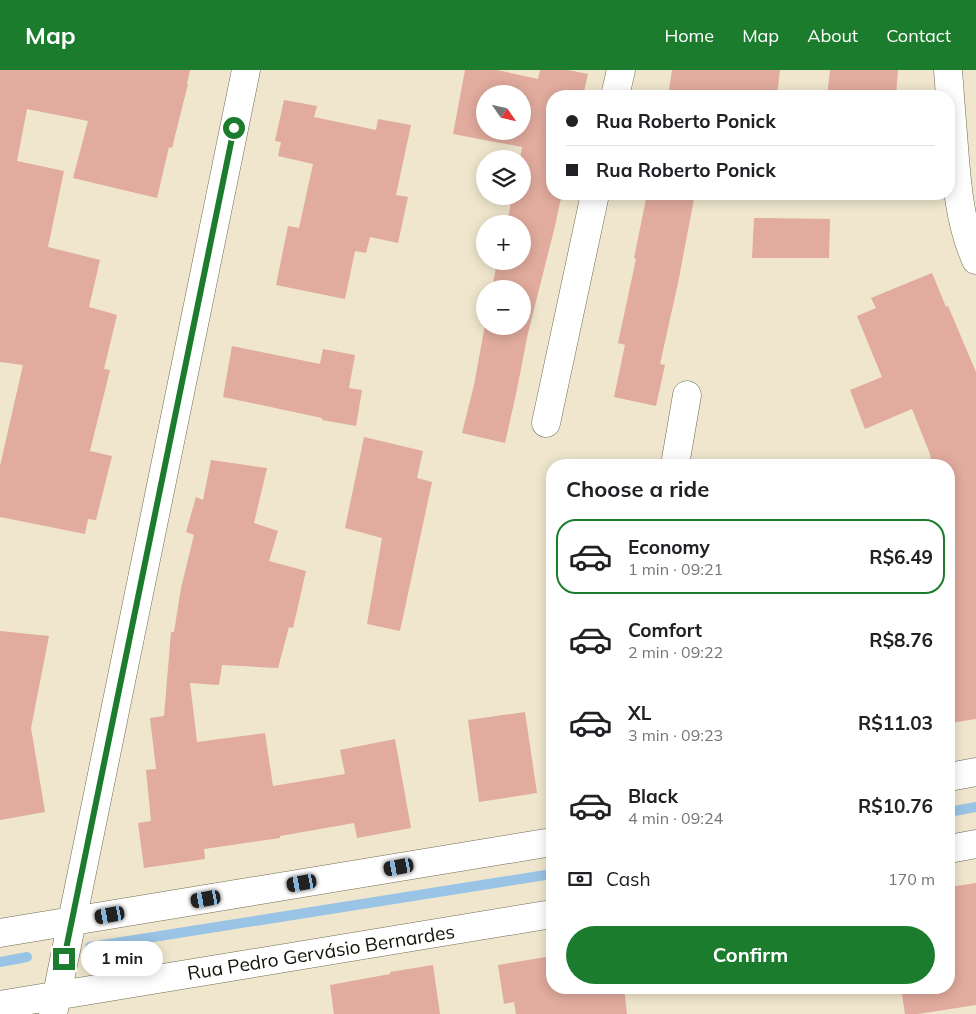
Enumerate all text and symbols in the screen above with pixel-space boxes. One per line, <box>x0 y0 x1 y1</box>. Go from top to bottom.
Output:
text: Map <box>25 20 76 50</box>
text: Home <box>664 24 714 47</box>
text: Map <box>742 24 779 47</box>
text: About <box>807 24 858 47</box>
text: Contact <box>886 24 951 47</box>
north arrow <box>476 85 531 140</box>
map controls <box>476 85 531 335</box>
text: Rua Roberto Ponick <box>596 109 776 133</box>
route start <box>223 117 245 139</box>
button: layers <box>476 150 531 205</box>
text: Rua Roberto Ponick <box>596 158 776 182</box>
button: + <box>476 215 531 270</box>
button: − <box>476 280 531 335</box>
text: Choose a ride <box>566 475 709 503</box>
icon: car <box>568 534 613 579</box>
text: Economy <box>628 535 710 559</box>
text: R$6.49 <box>869 545 933 569</box>
text: 1 min · 09:21 <box>628 559 723 579</box>
icon: car <box>568 617 613 662</box>
text: Comfort <box>628 618 702 642</box>
text: R$8.76 <box>869 628 933 652</box>
text: 2 min · 09:22 <box>628 642 723 662</box>
icon: car <box>568 700 613 745</box>
text: XL <box>628 701 651 725</box>
text: R$11.03 <box>858 711 933 735</box>
text: 3 min · 09:23 <box>628 725 723 745</box>
icon: car <box>568 783 613 828</box>
text: Black <box>628 784 678 808</box>
text: R$10.76 <box>858 794 933 818</box>
text: 4 min · 09:24 <box>628 808 723 828</box>
car <box>382 857 415 877</box>
icon: cash <box>566 865 594 893</box>
text: Cash <box>606 867 651 891</box>
text: 170 m <box>888 869 935 889</box>
car <box>285 873 318 893</box>
car <box>189 889 222 909</box>
car <box>93 905 126 925</box>
street label: Rua Pedro Gervásio Bernardes <box>186 919 456 985</box>
button: Confirm <box>566 926 935 984</box>
callout: 1 min <box>82 942 164 976</box>
route end <box>53 948 75 970</box>
text: 1 min <box>101 948 143 968</box>

